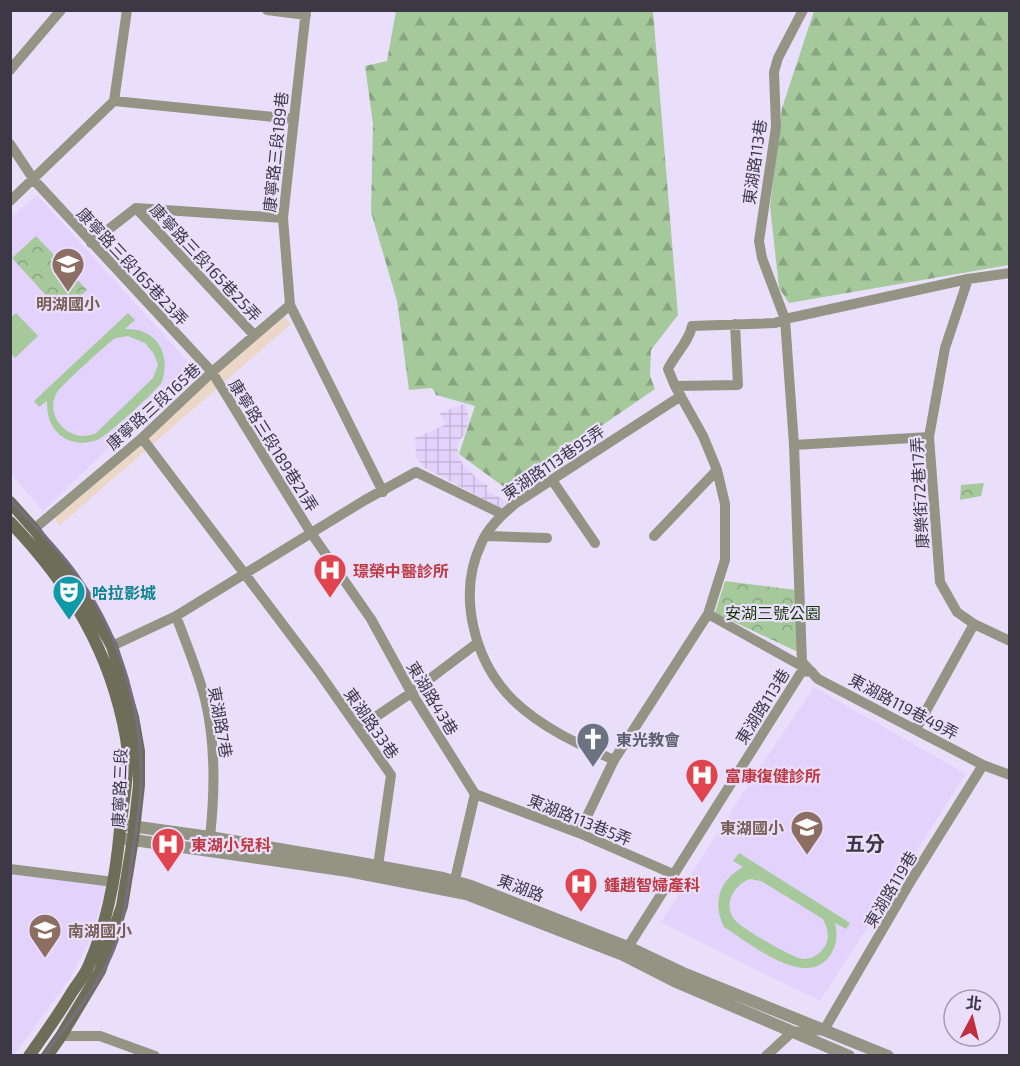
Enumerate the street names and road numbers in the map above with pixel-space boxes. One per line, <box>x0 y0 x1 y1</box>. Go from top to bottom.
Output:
street label: 康寧路三段189巷 <box>259 91 291 213</box>
street label: 東湖路113巷 <box>739 118 769 206</box>
street label: 康寧路三段165巷25弄 <box>147 199 265 325</box>
street label: 康寧路三段165巷23弄 <box>74 203 192 329</box>
street label: 康寧路三段165巷 <box>102 359 204 453</box>
street label: 康寧路三段189巷21弄 <box>226 375 322 515</box>
street label: 東湖路113巷95弄 <box>498 421 608 503</box>
street label: 康樂街72巷17弄 <box>907 437 931 549</box>
street label: 東湖路43巷 <box>404 658 462 738</box>
street label: 東湖路113巷 <box>731 665 793 747</box>
street label: 東湖路119巷49弄 <box>846 669 962 743</box>
street label: 東湖路33巷 <box>341 684 403 762</box>
street label: 東湖路7巷 <box>205 685 237 759</box>
street label: 康寧路三段 <box>108 748 130 828</box>
street label: 東湖路113巷5弄 <box>525 790 635 848</box>
street label: 東湖路119巷 <box>860 847 920 931</box>
street label: 東湖路 <box>495 870 547 904</box>

